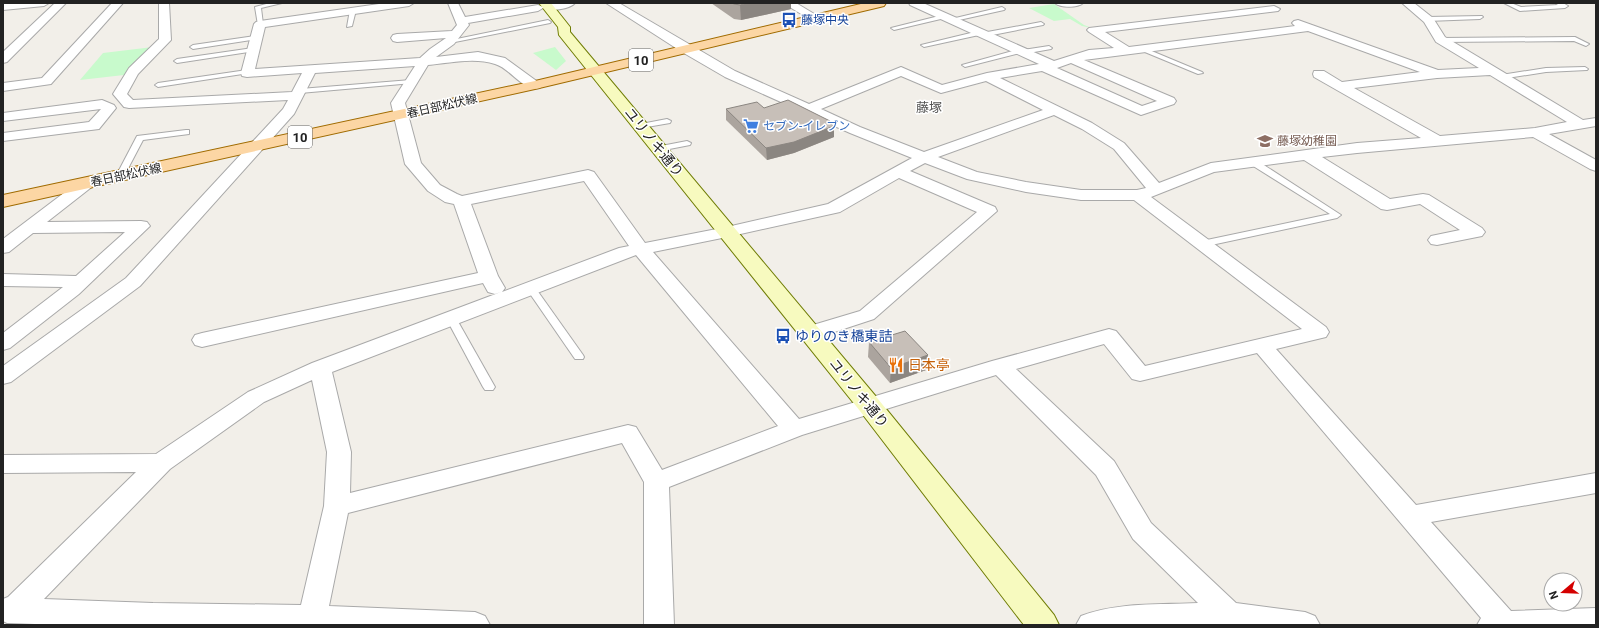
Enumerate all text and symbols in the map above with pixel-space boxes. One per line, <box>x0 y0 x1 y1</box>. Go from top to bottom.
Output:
bus stop icon: 藤塚中央 <box>780 11 798 29</box>
place label: 藤塚中央 <box>801 13 849 27</box>
road number: 10 <box>629 49 653 71</box>
street label: 春日部松伏線 <box>405 91 479 121</box>
district label: 藤塚 <box>916 100 942 115</box>
street label: ユリノキ通り <box>621 104 687 180</box>
supermarket icon: セブン-イレブン <box>742 117 760 135</box>
place label: セブン-イレブン <box>763 119 850 133</box>
road number: 10 <box>288 126 312 148</box>
school or university icon: 藤塚幼稚園 <box>1256 132 1274 150</box>
place label: 藤塚幼稚園 <box>1277 134 1337 148</box>
street label: 春日部松伏線 <box>89 161 163 189</box>
bus stop icon: ゆりのき橋東詰 <box>774 327 792 345</box>
place label: ゆりのき橋東詰 <box>795 328 893 344</box>
street label: ユリノキ通り <box>826 355 892 431</box>
restaurant icon: 日本亭 <box>887 356 905 374</box>
place label: 日本亭 <box>908 357 950 373</box>
north arrow <box>1543 572 1583 612</box>
text: N <box>1547 589 1561 601</box>

